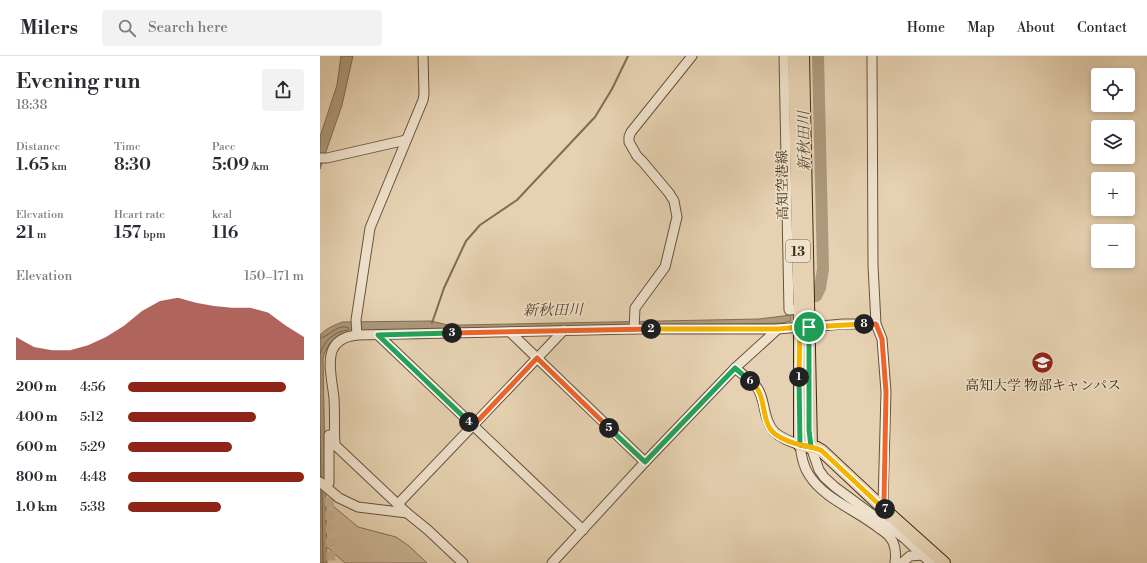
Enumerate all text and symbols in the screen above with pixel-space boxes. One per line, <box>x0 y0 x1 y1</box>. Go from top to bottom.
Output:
search box <box>102 10 382 46</box>
text: Milers <box>20 16 78 40</box>
icon: search <box>116 17 138 39</box>
text: Search here <box>148 18 228 37</box>
text: Home <box>907 19 945 37</box>
text: Map <box>967 19 995 37</box>
text: About <box>1017 19 1055 37</box>
text: Contact <box>1077 19 1127 37</box>
text: Evening run <box>16 68 141 95</box>
map controls <box>1091 68 1135 268</box>
button: locate <box>1091 68 1135 112</box>
button: share <box>262 69 304 111</box>
text: 18:38 <box>16 97 47 113</box>
water label: 新秋田川 <box>794 109 815 171</box>
button: layers <box>1091 120 1135 164</box>
text: Distance <box>16 140 60 154</box>
text: Time <box>114 140 141 154</box>
text: Pace <box>212 140 236 154</box>
street label: 高知空港線 <box>773 150 793 220</box>
text: 1.65 <box>16 154 49 176</box>
text: 8:30 <box>114 154 151 176</box>
text: 5:09 <box>212 154 249 176</box>
text: km <box>49 160 67 174</box>
text: /km <box>249 160 269 174</box>
button: + <box>1091 172 1135 216</box>
text: Elevation <box>16 208 64 222</box>
text: Heart rate <box>114 208 165 222</box>
text: kcal <box>212 208 232 222</box>
text: 21 <box>16 222 34 244</box>
text: 157 <box>114 222 141 244</box>
text: 116 <box>212 222 238 244</box>
button: − <box>1091 224 1135 268</box>
text: m <box>34 228 46 242</box>
text: bpm <box>141 228 166 242</box>
road number: 13 <box>786 240 810 262</box>
text: Elevation <box>16 268 72 284</box>
text: 150–171 m <box>244 268 304 284</box>
water label: 新秋田川 <box>523 300 585 321</box>
pin <box>792 310 826 344</box>
pin: 8 <box>854 314 874 334</box>
icon: arrive <box>798 316 820 338</box>
text: 8 <box>860 317 868 331</box>
pin: 2 <box>641 319 661 339</box>
text: 2 <box>648 322 654 336</box>
pin: 3 <box>442 323 462 343</box>
text: 3 <box>449 326 455 340</box>
school or university icon: 高知大学 物部キャンパス <box>1030 350 1056 376</box>
pin: 1 <box>789 367 809 387</box>
text: 1 <box>796 370 802 384</box>
pin: 6 <box>740 371 760 391</box>
text: 6 <box>747 374 753 388</box>
place label: 高知大学 物部キャンパス <box>965 377 1121 395</box>
text: 200 m <box>16 379 57 395</box>
text: 4:56 <box>80 379 106 395</box>
text: 400 m <box>16 409 58 425</box>
text: 5:12 <box>80 409 103 425</box>
pin: 4 <box>459 412 479 432</box>
text: 4 <box>465 415 473 429</box>
pin: 5 <box>599 418 619 438</box>
text: 5 <box>606 421 612 435</box>
text: 600 m <box>16 439 57 455</box>
text: 5:29 <box>80 439 105 455</box>
text: 800 m <box>16 469 57 485</box>
text: 4:48 <box>80 469 106 485</box>
text: 1.0 km <box>16 499 57 515</box>
text: 5:38 <box>80 499 105 515</box>
pin: 7 <box>875 499 895 519</box>
text: 7 <box>882 502 888 516</box>

